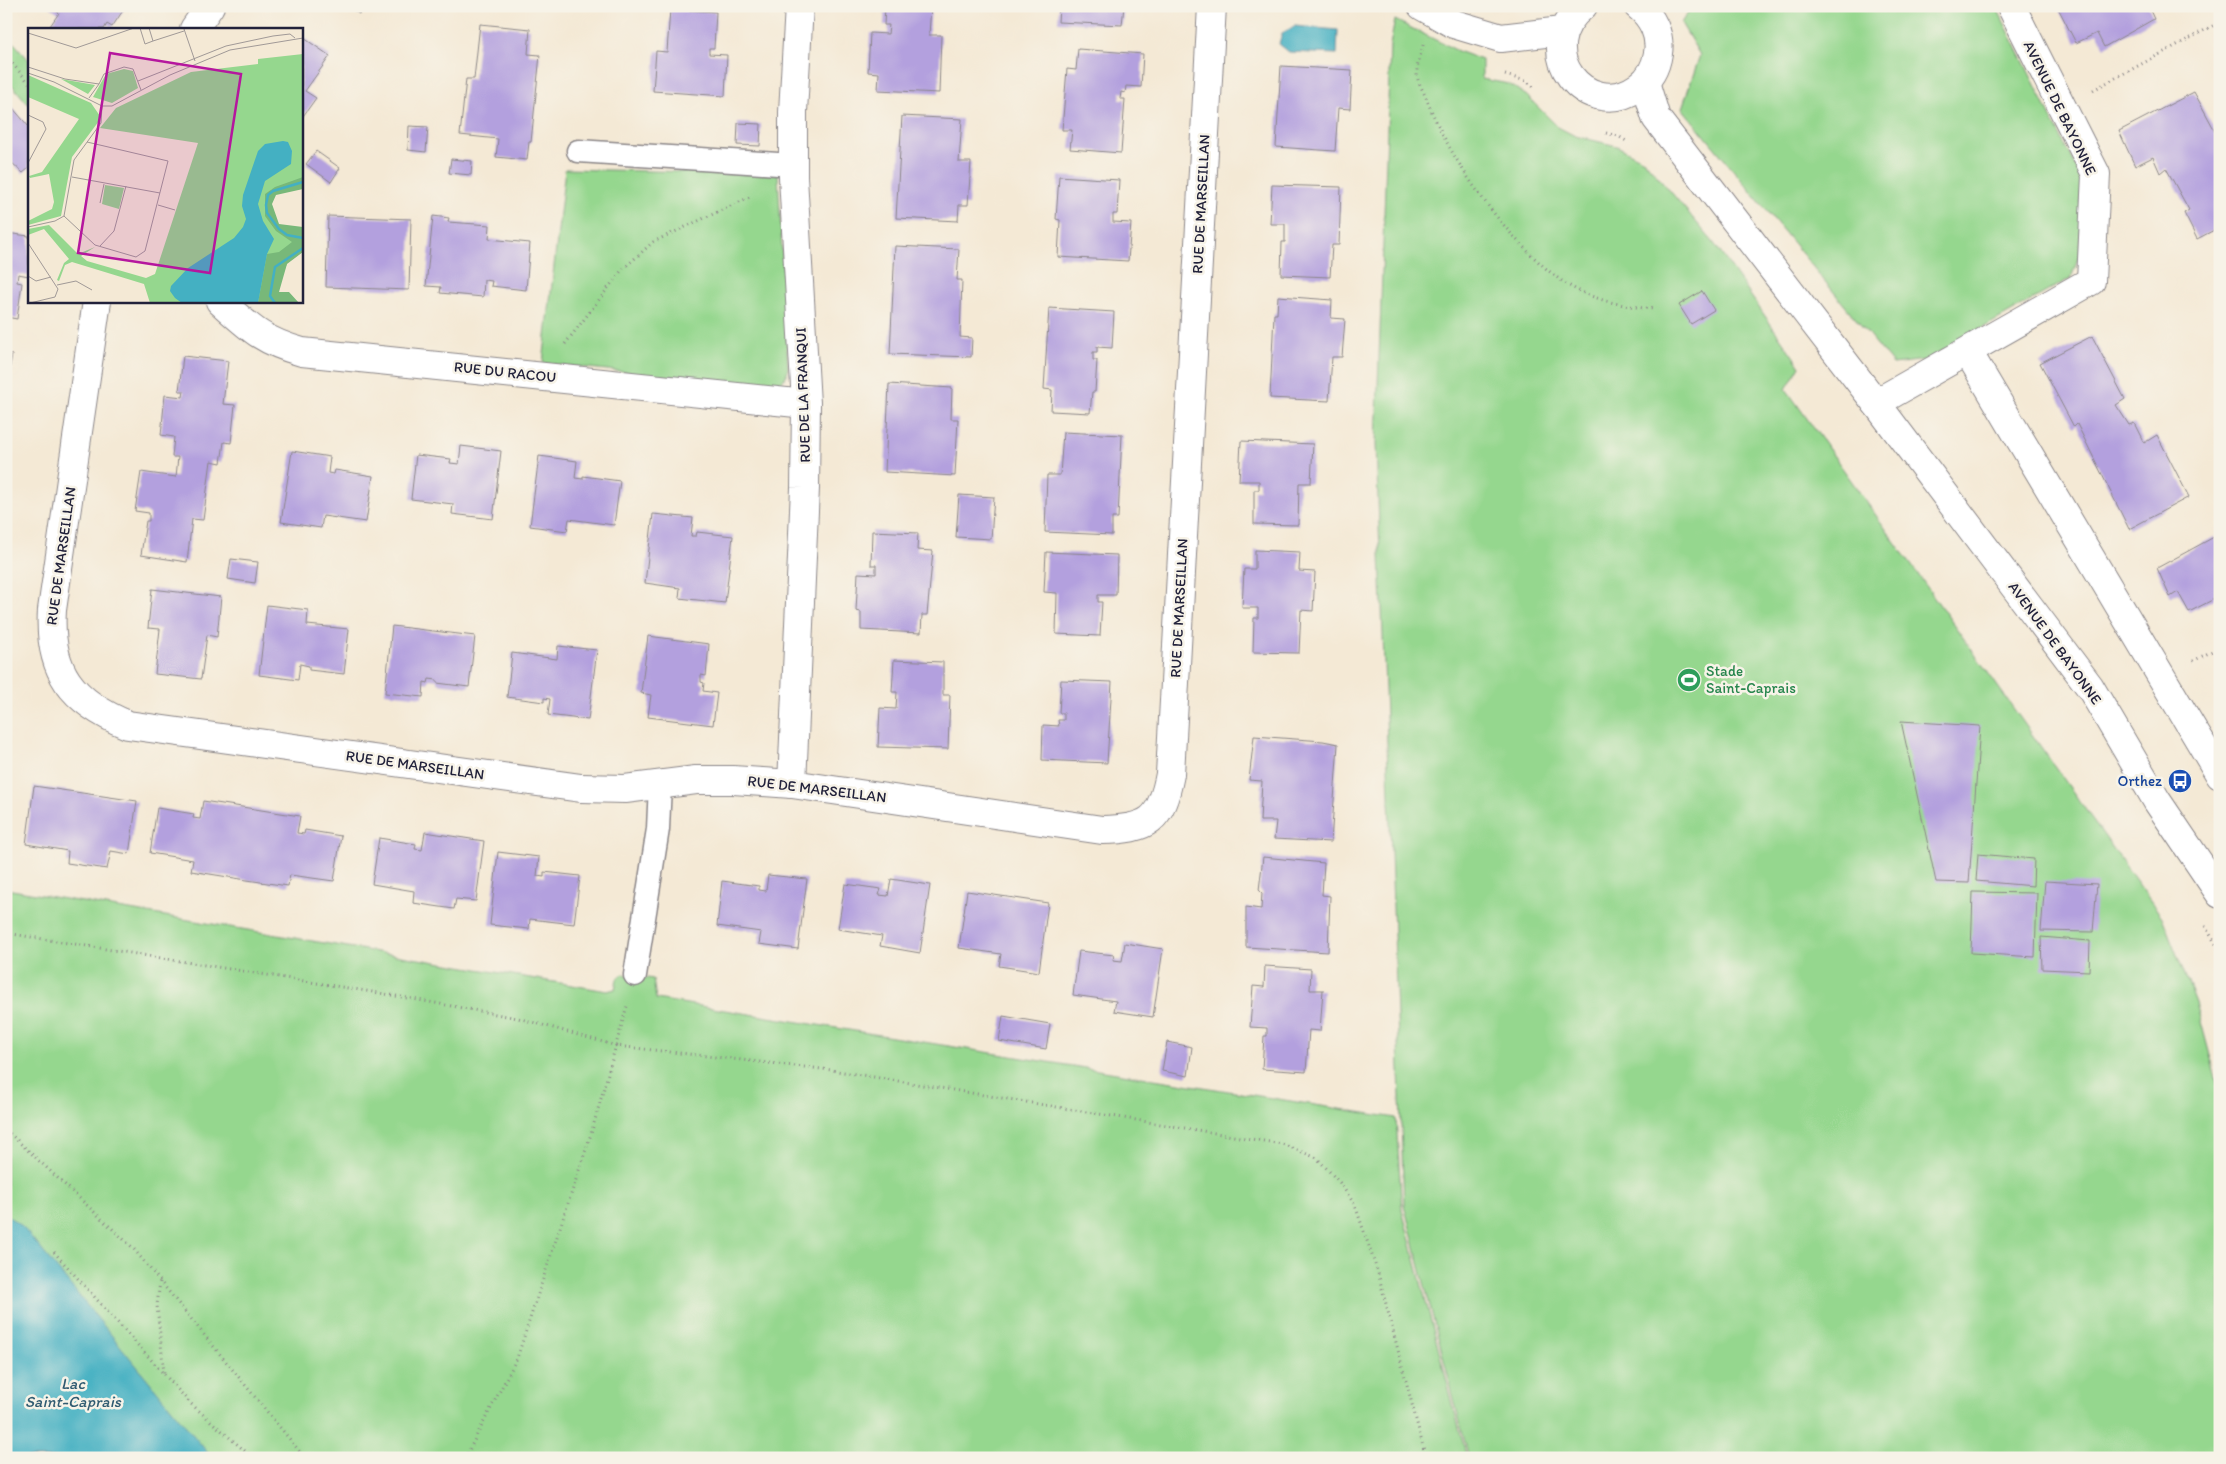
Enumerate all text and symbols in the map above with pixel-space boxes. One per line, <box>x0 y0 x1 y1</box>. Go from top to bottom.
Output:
inset map <box>28 28 302 302</box>
street label: AVENUE DE BAYONNE <box>2020 38 2100 178</box>
street label: RUE DE MARSEILLAN <box>1188 134 1214 274</box>
street label: RUE DE LA FRANQUI <box>792 327 814 463</box>
street label: RUE DU RACOU <box>453 358 557 386</box>
street label: RUE DE MARSEILLAN <box>42 486 80 626</box>
street label: RUE DE MARSEILLAN <box>1166 538 1192 678</box>
street label: AVENUE DE BAYONNE <box>2004 578 2106 708</box>
place label: Stade Saint-Caprais <box>1706 662 1796 697</box>
sports icon: Stade Saint-Caprais <box>1676 667 1702 693</box>
street label: RUE DE MARSEILLAN <box>345 746 485 784</box>
bus stop icon: Orthez <box>2167 768 2193 794</box>
street label: RUE DE MARSEILLAN <box>747 772 887 806</box>
place label: Orthez <box>2118 772 2162 790</box>
water label: Lac Saint-Caprais <box>25 1374 122 1411</box>

